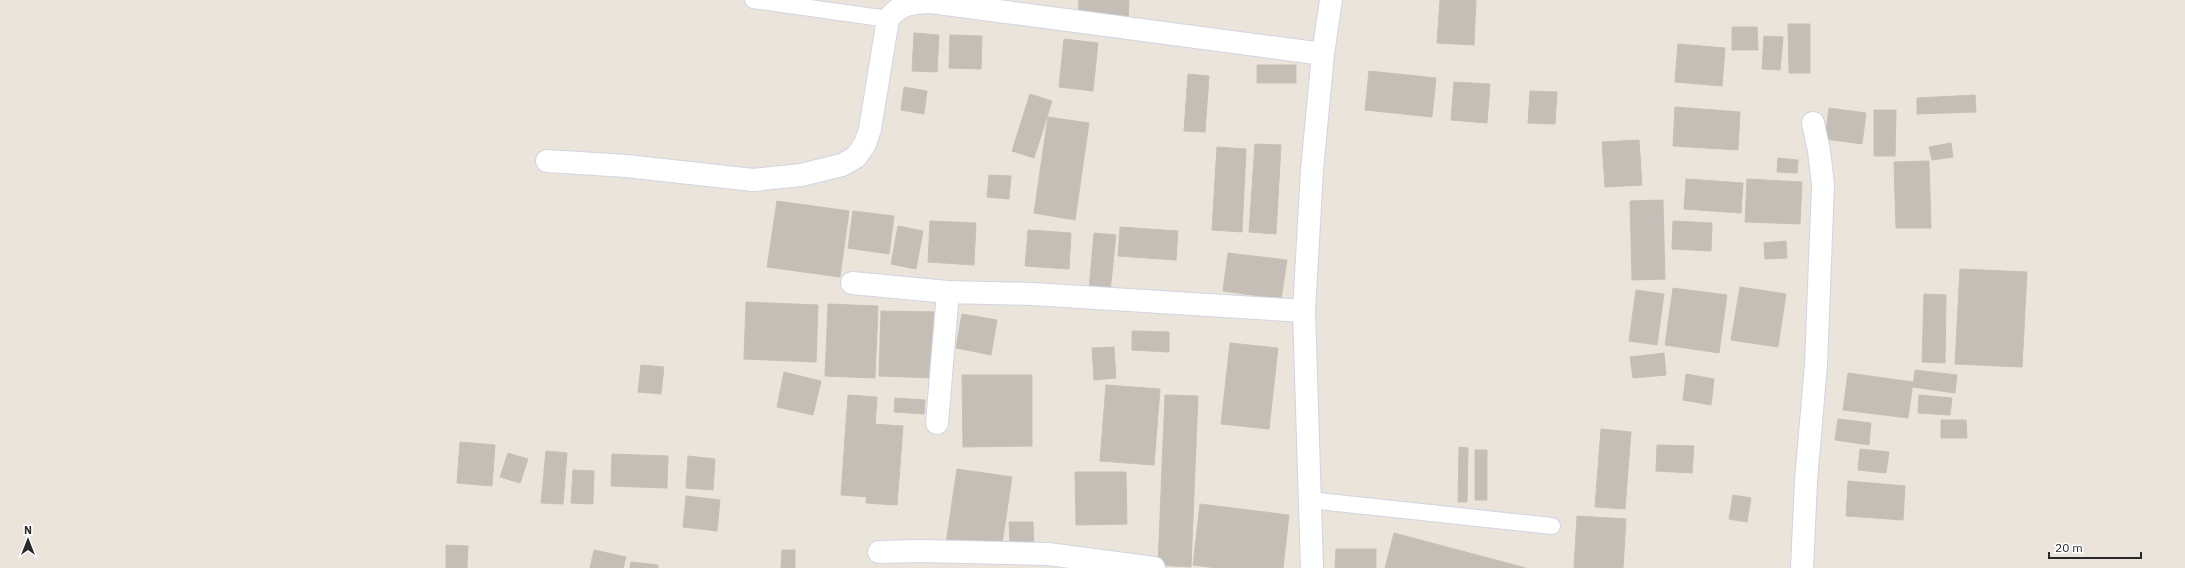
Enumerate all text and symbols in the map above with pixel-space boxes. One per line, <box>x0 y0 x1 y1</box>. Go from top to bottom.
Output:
north arrow <box>8 520 48 560</box>
text: N <box>24 523 32 537</box>
scale bar <box>2049 534 2141 560</box>
text: 20 m <box>2055 540 2083 555</box>

